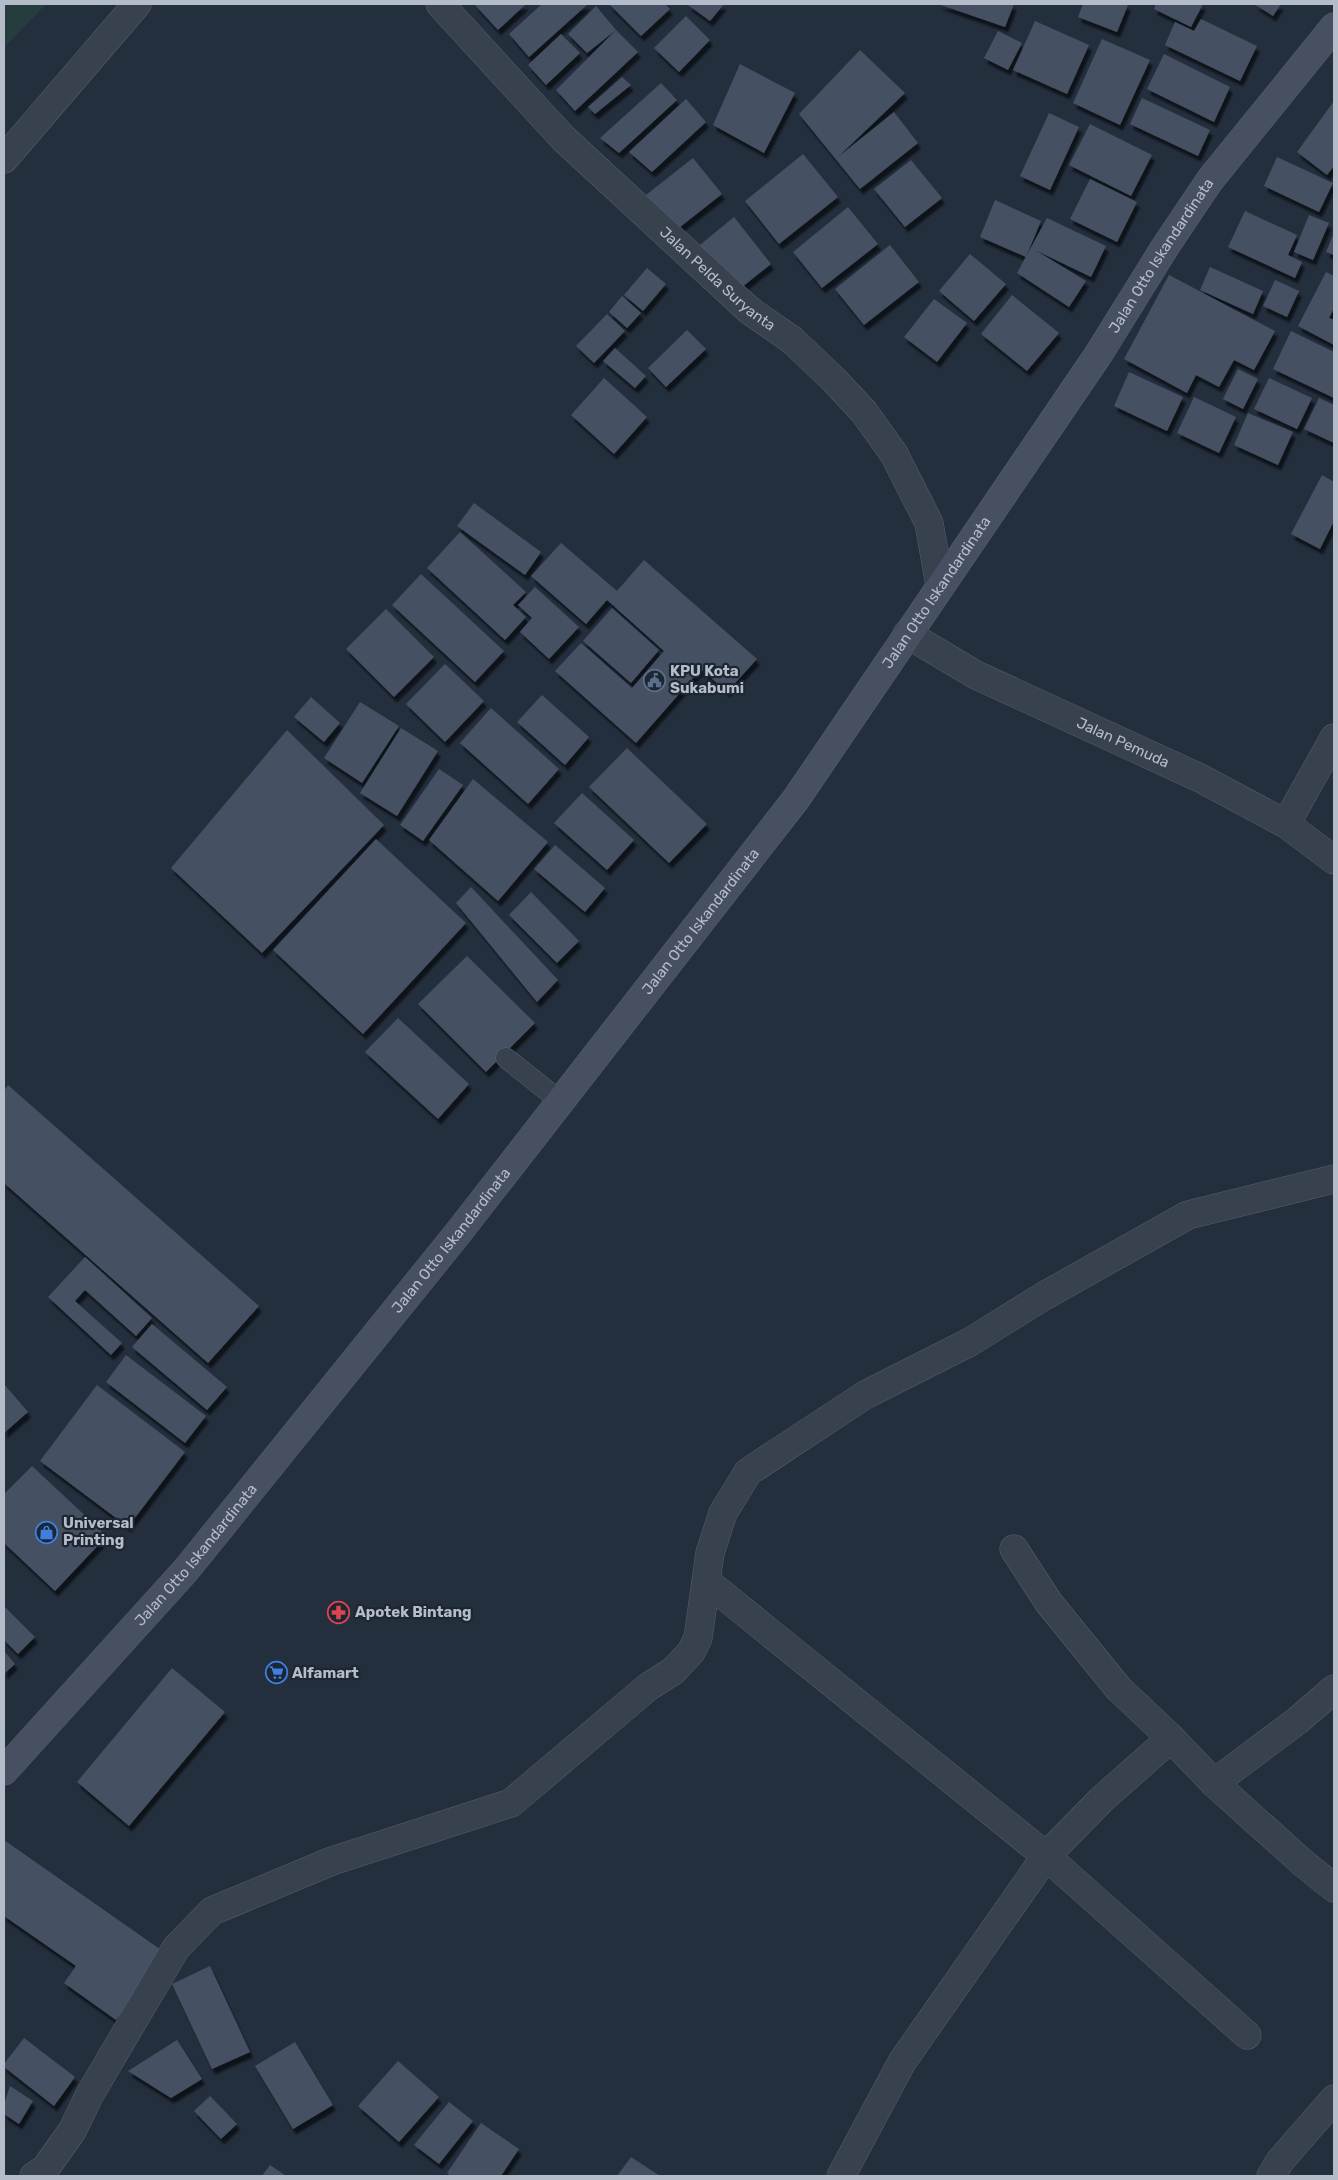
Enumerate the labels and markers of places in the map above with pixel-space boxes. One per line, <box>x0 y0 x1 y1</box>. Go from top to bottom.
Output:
place label: KPU Kota Sukabumi <box>670 662 744 697</box>
public building icon: KPU Kota Sukabumi <box>642 668 666 692</box>
place label: Universal Printing <box>63 1514 134 1549</box>
shop icon: Universal Printing <box>35 1520 59 1544</box>
pharmacy icon: Apotek Bintang <box>327 1600 351 1624</box>
place label: Apotek Bintang <box>355 1603 472 1621</box>
supermarket icon: Alfamart <box>264 1661 288 1685</box>
place label: Alfamart <box>292 1664 359 1682</box>

